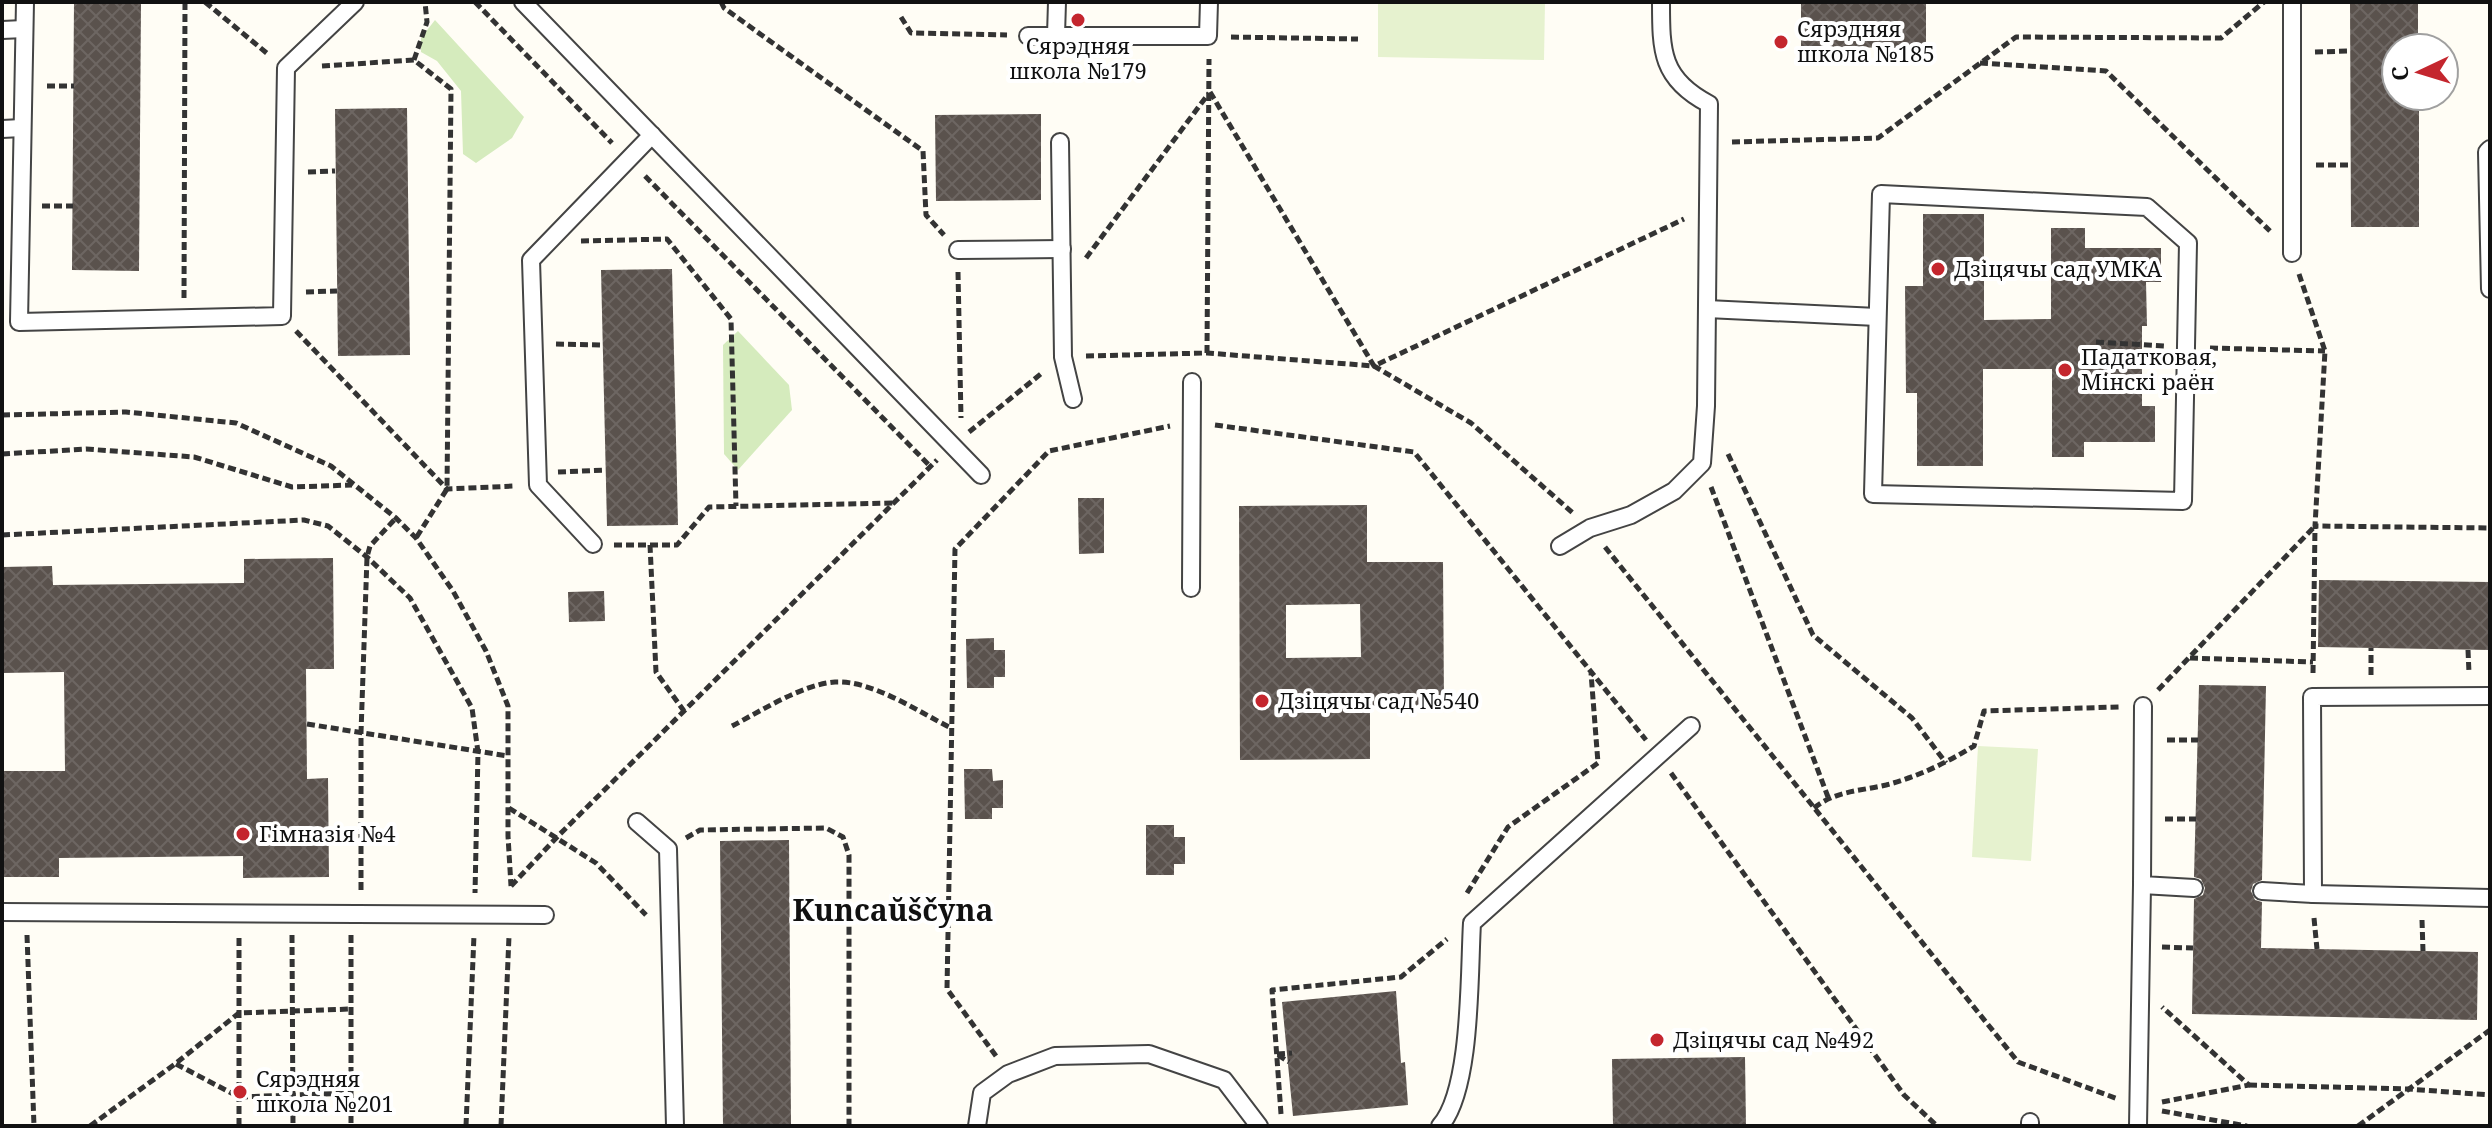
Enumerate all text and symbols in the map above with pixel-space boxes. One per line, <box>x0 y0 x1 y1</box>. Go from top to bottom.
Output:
marker: Сярэдняя школа №179 <box>1069 11 1087 29</box>
place label: Сярэдняя школа №185 <box>1797 13 1935 68</box>
place label: Сярэдняя школа №179 <box>1009 30 1147 85</box>
north arrow <box>2380 32 2460 112</box>
marker: Сярэдняя школа №185 <box>1772 33 1790 51</box>
text: С <box>2384 65 2415 82</box>
place label: Дзіцячы сад УМКА <box>1954 253 2163 283</box>
marker: Дзіцячы сад УМКА <box>1929 260 1947 278</box>
place label: Падатковая, Мінскі раён <box>2081 341 2217 396</box>
marker: Падатковая, Мінскі раён <box>2056 361 2074 379</box>
place label: Дзіцячы сад №540 <box>1278 685 1479 715</box>
marker: Дзіцячы сад №540 <box>1253 692 1271 710</box>
place label: Гімназія №4 <box>259 818 396 848</box>
marker: Гімназія №4 <box>234 825 252 843</box>
district label: Kuncaŭščyna <box>793 889 993 930</box>
place label: Дзіцячы сад №492 <box>1673 1024 1874 1054</box>
marker: Дзіцячы сад №492 <box>1648 1031 1666 1049</box>
place label: Сярэдняя школа №201 <box>256 1063 394 1118</box>
marker: Сярэдняя школа №201 <box>231 1083 249 1101</box>

